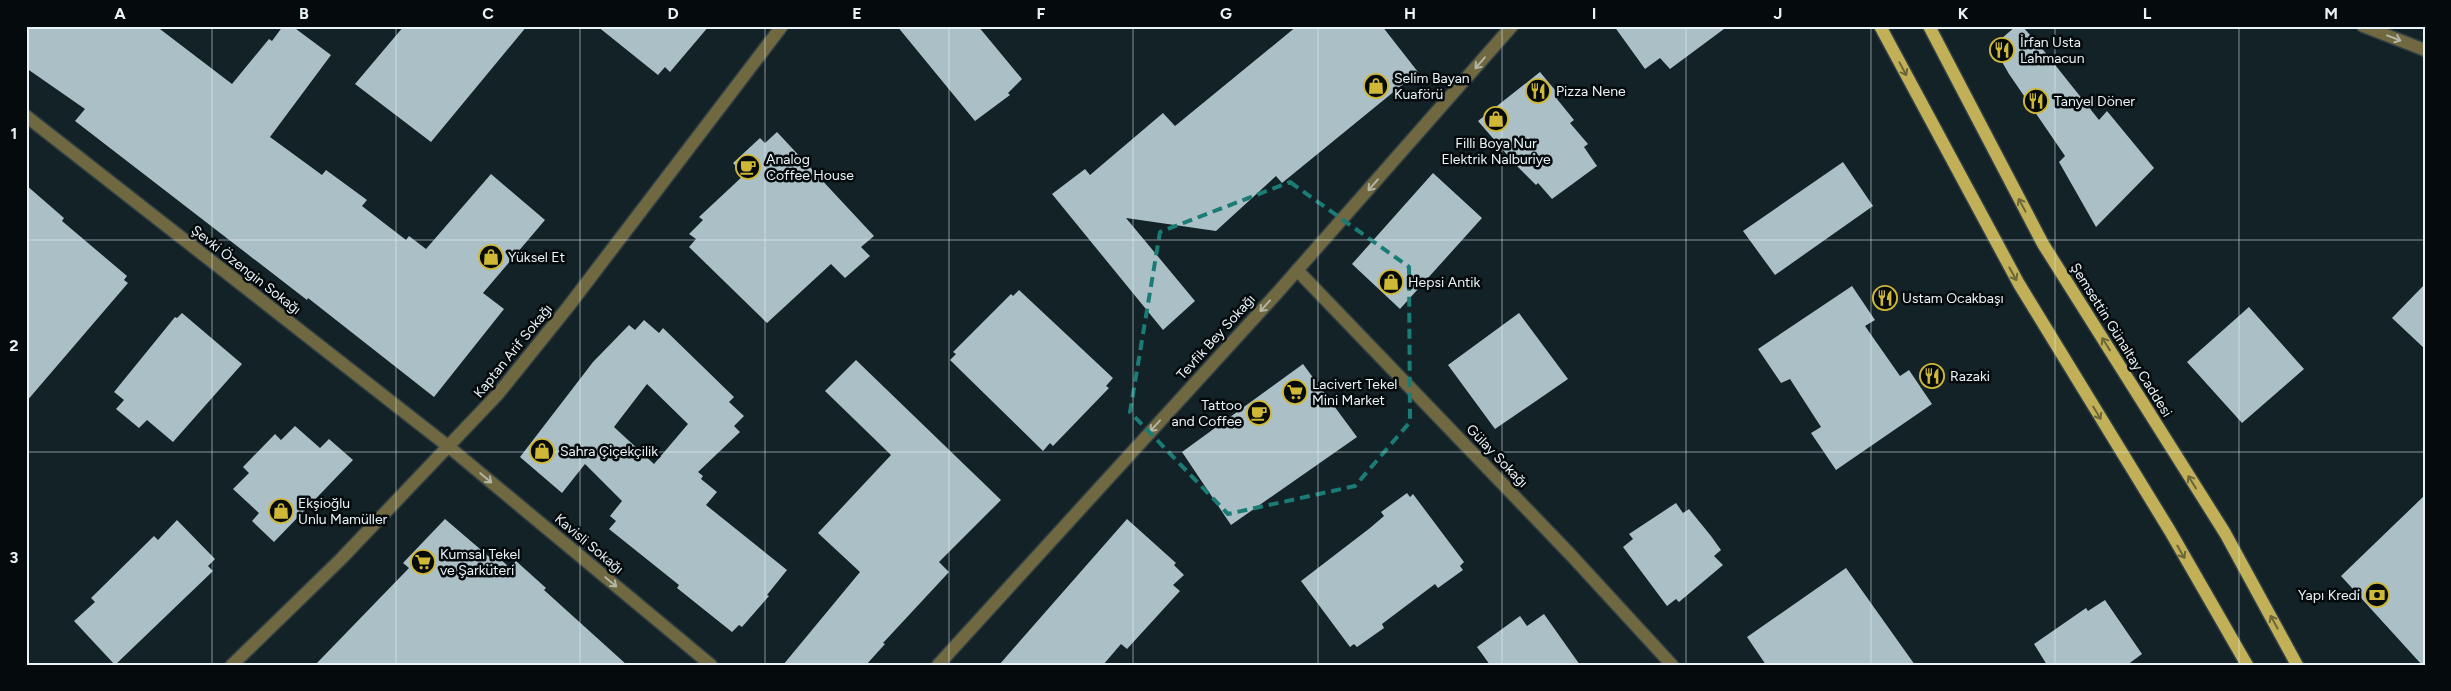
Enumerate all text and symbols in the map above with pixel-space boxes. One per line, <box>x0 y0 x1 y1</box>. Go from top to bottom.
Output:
text: A <box>114 4 126 23</box>
text: B <box>299 4 309 23</box>
text: C <box>482 4 494 23</box>
text: D <box>667 4 679 23</box>
text: E <box>852 4 862 23</box>
text: F <box>1037 4 1046 23</box>
text: G <box>1220 4 1232 23</box>
text: H <box>1404 4 1416 23</box>
text: I <box>1592 4 1596 23</box>
text: J <box>1774 4 1782 23</box>
text: K <box>1958 4 1969 23</box>
text: L <box>2143 4 2152 23</box>
text: M <box>2324 4 2338 23</box>
place label: İrfan Usta Lahmacun <box>2020 34 2085 67</box>
one-way arrow <box>2386 34 2401 43</box>
restaurant icon: İrfan Usta Lahmacun <box>1989 37 2015 63</box>
one-way arrow <box>1474 56 1486 69</box>
one-way arrow <box>1898 62 1908 76</box>
place label: Selim Bayan Kuaförü <box>1394 70 1470 103</box>
shop icon: Selim Bayan Kuaförü <box>1363 73 1389 99</box>
restaurant icon: Pizza Nene <box>1525 78 1551 104</box>
place label: Pizza Nene <box>1556 83 1626 100</box>
restaurant icon: Tanyel Döner <box>2023 88 2049 114</box>
place label: Tanyel Döner <box>2054 93 2135 110</box>
shop icon: Filli Boya Nur Elektrik Nalburiye <box>1483 106 1509 132</box>
text: 1 <box>11 124 17 143</box>
place label: Filli Boya Nur Elektrik Nalburiye <box>1441 135 1551 168</box>
place label: Analog Coffee House <box>766 151 854 184</box>
cafe icon: Analog Coffee House <box>735 154 761 180</box>
one-way arrow <box>1367 178 1379 191</box>
one-way arrow <box>2017 198 2026 213</box>
street label: Şevki Özengin Sokağı <box>188 222 304 318</box>
shop icon: Yüksel Et <box>478 244 504 270</box>
place label: Yüksel Et <box>508 249 565 266</box>
street label: Şemsettin Günaltay Caddesi <box>2067 260 2175 420</box>
one-way arrow <box>2009 266 2019 280</box>
shop icon: Hepsi Antik <box>1378 269 1404 295</box>
place label: Hepsi Antik <box>1408 274 1480 291</box>
restaurant icon: Ustam Ocakbaşı <box>1872 285 1898 311</box>
place label: Ustam Ocakbaşı <box>1902 290 2004 307</box>
street label: Tevfik Bey Sokağı <box>1173 291 1259 383</box>
one-way arrow <box>1259 300 1271 313</box>
street label: Kaptan Arif Sokağı <box>470 301 556 401</box>
text: 2 <box>9 336 19 355</box>
one-way arrow <box>2100 337 2111 351</box>
restaurant icon: Razaki <box>1919 363 1945 389</box>
place label: Razaki <box>1950 368 1990 385</box>
place label: Lacivert Tekel Mini Market <box>1312 376 1397 409</box>
supermarket icon: Lacivert Tekel Mini Market <box>1282 379 1308 405</box>
place label: Tattoo and Coffee <box>1172 397 1242 430</box>
cafe icon: Tattoo and Coffee <box>1246 400 1272 426</box>
one-way arrow <box>2093 405 2103 419</box>
one-way arrow <box>1149 420 1161 433</box>
street label: Gülay Sokağı <box>1463 421 1531 491</box>
shop icon: Sahra Çiçekçilik <box>529 438 555 464</box>
place label: Sahra Çiçekçilik <box>560 443 658 460</box>
one-way arrow <box>480 472 493 484</box>
one-way arrow <box>2187 475 2197 489</box>
place label: Ekşioğlu Unlu Mamüller <box>298 495 388 528</box>
shop icon: Ekşioğlu Unlu Mamüller <box>268 498 294 524</box>
street label: Kavisli Sokağı <box>551 510 627 578</box>
one-way arrow <box>2177 544 2187 558</box>
place label: Kumsal Tekel ve Şarküteri <box>440 546 520 579</box>
text: 3 <box>10 548 19 567</box>
supermarket icon: Kumsal Tekel ve Şarküteri <box>410 549 436 575</box>
one-way arrow <box>604 576 617 587</box>
bank icon: Yapı Kredi <box>2364 582 2390 608</box>
place label: Yapı Kredi <box>2298 587 2360 604</box>
one-way arrow <box>2269 615 2278 630</box>

